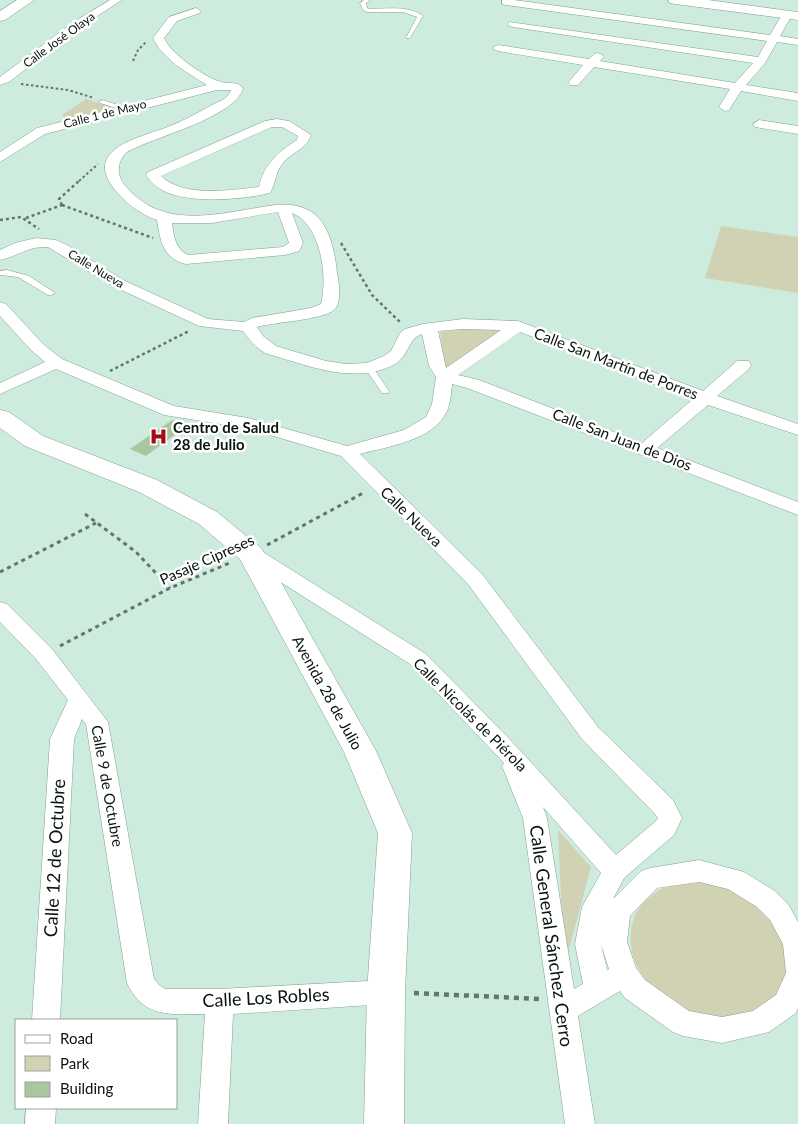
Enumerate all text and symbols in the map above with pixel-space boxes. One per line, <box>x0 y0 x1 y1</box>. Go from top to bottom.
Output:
street label: Calle José Olaya <box>20 8 98 71</box>
street label: Calle 1 de Mayo <box>62 96 148 131</box>
street label: Calle Nueva <box>65 246 127 291</box>
street label: Calle San Martín de Porres <box>532 323 701 403</box>
street label: Calle San Juan de Dios <box>550 404 695 474</box>
place label: Centro de Salud 28 de Julio <box>173 418 279 453</box>
hospital icon: Centro de Salud 28 de Julio <box>149 427 169 447</box>
street label: Calle Nueva <box>377 482 446 550</box>
street label: Pasaje Cipreses <box>157 530 257 588</box>
street label: Avenida 28 de Julio <box>289 632 367 753</box>
street label: Calle Nicolás de Piérola <box>410 654 531 775</box>
street label: Calle 9 de Octubre <box>88 724 128 848</box>
street label: Calle 12 de Octubre <box>39 778 69 938</box>
street label: Calle General Sánchez Cerro <box>526 824 578 1048</box>
street label: Calle Los Robles <box>202 983 330 1011</box>
legend <box>15 1019 178 1109</box>
text: Road <box>60 1029 93 1047</box>
text: Park <box>60 1054 90 1072</box>
text: Building <box>60 1079 113 1097</box>

